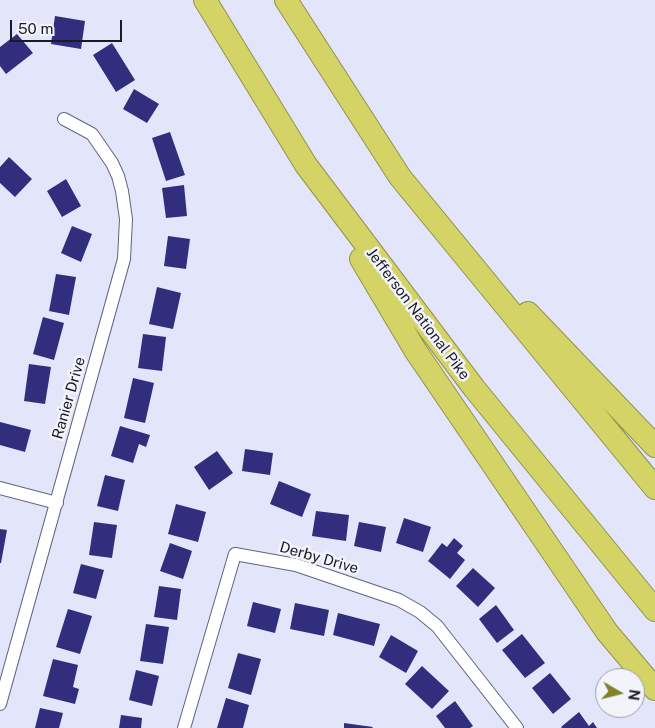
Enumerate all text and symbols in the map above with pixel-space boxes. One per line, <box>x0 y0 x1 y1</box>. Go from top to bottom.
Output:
scale bar <box>12 10 125 42</box>
text: 50 m <box>18 20 53 37</box>
street label: Jefferson National Pike <box>363 245 473 383</box>
street label: Ranier Drive <box>49 355 89 441</box>
street label: Derby Drive <box>278 538 360 578</box>
north arrow <box>595 668 645 718</box>
text: N <box>625 688 643 701</box>

